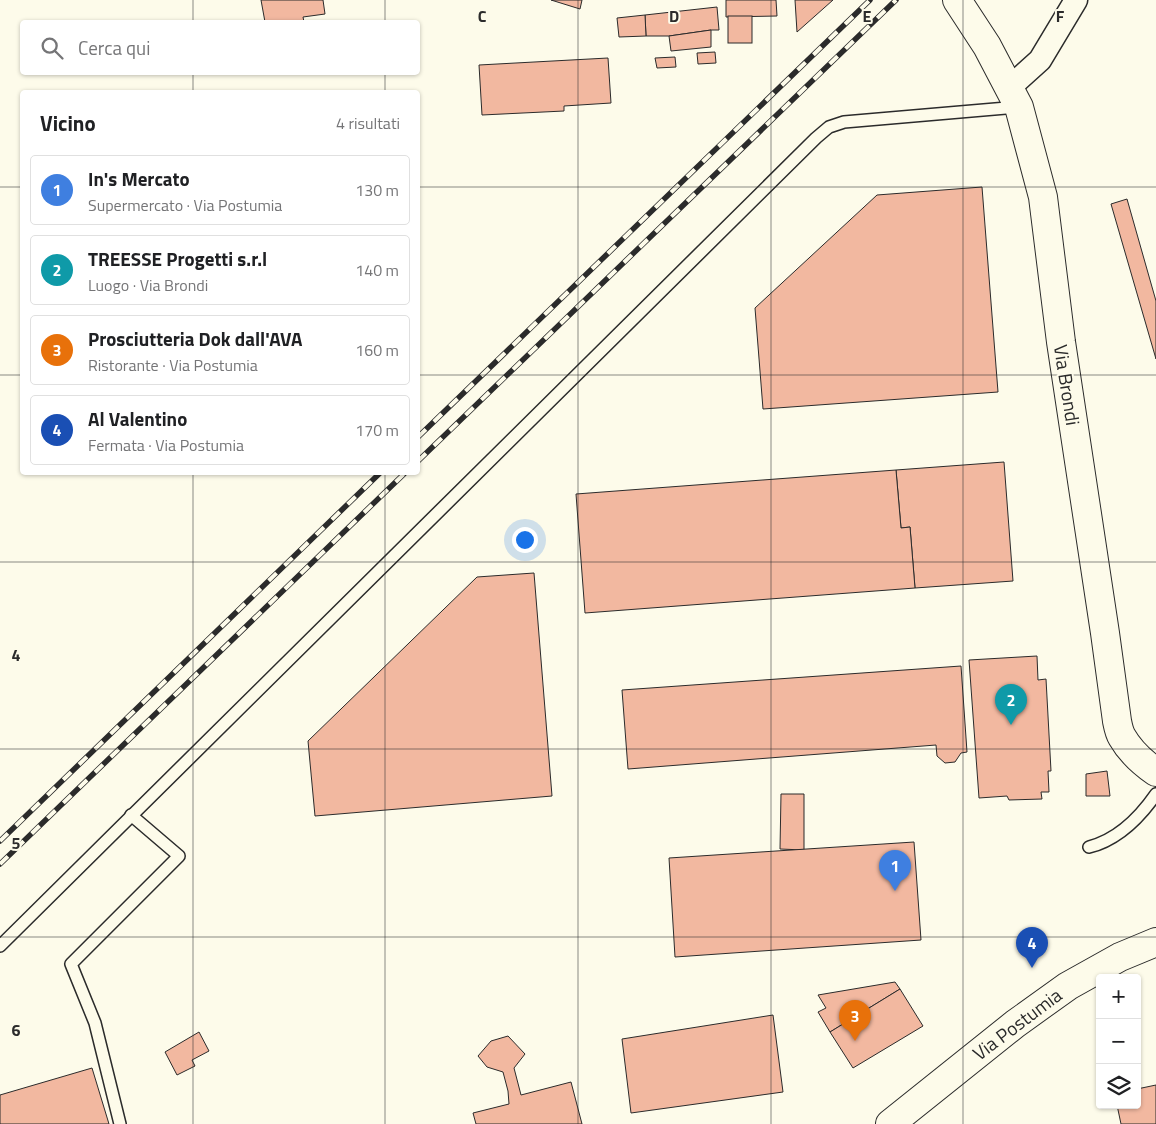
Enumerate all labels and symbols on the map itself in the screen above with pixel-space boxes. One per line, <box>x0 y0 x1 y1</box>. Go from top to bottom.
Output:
text: C <box>478 4 487 28</box>
text: D <box>669 4 679 28</box>
text: E <box>863 4 872 28</box>
text: F <box>1056 4 1065 28</box>
street label: Via Brondi <box>1047 342 1088 427</box>
your location <box>512 527 538 553</box>
text: 4 <box>12 643 21 667</box>
pin: 2 <box>995 684 1027 725</box>
text: 5 <box>12 831 21 855</box>
pin: 1 <box>879 850 911 891</box>
pin: 4 <box>1016 927 1048 968</box>
street label: Via Postumia <box>966 980 1068 1067</box>
pin: 3 <box>839 1000 871 1041</box>
text: 6 <box>12 1018 21 1042</box>

